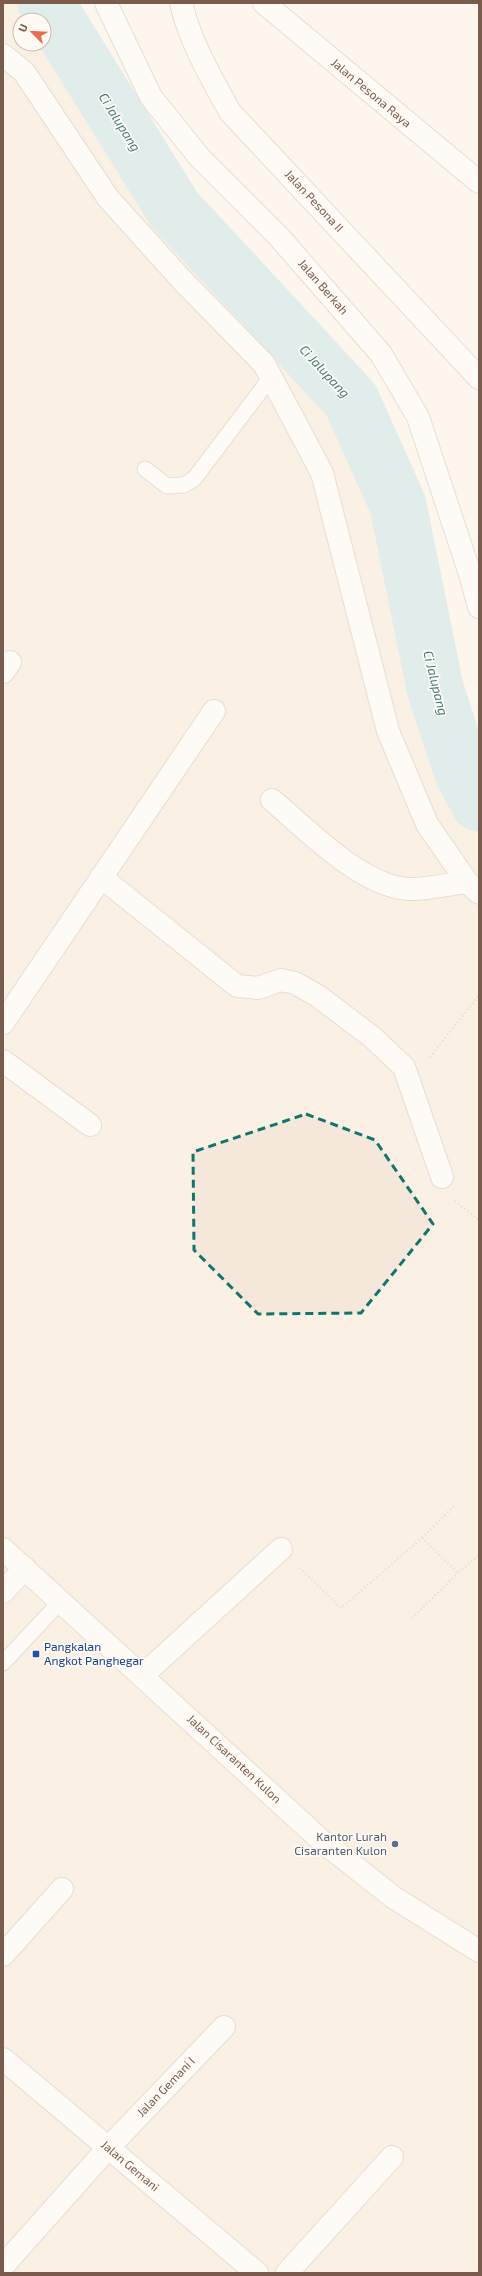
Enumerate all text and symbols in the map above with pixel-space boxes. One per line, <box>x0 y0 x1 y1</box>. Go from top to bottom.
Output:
north arrow <box>12 12 52 52</box>
text: U <box>15 22 30 34</box>
street label: Jalan Pesona Raya <box>329 55 414 130</box>
water label: Ci Jalupang <box>96 90 144 154</box>
street label: Jalan Pesona II <box>283 167 347 234</box>
street label: Jalan Berkah <box>296 256 352 317</box>
water label: Ci Jalupang <box>297 341 353 401</box>
water label: Ci Jalupang <box>420 649 452 717</box>
place label: Pangkalan Angkot Panghegar <box>44 1639 144 1667</box>
marker: Pangkalan Angkot Panghegar <box>31 1649 41 1659</box>
street label: Jalan Cisaranten Kulon <box>185 1711 285 1805</box>
place label: Kantor Lurah Cisaranten Kulon <box>294 1829 387 1857</box>
marker: Kantor Lurah Cisaranten Kulon <box>390 1839 400 1849</box>
street label: Jalan Gemani I <box>133 2054 197 2119</box>
street label: Jalan Gemani <box>99 2137 163 2194</box>

